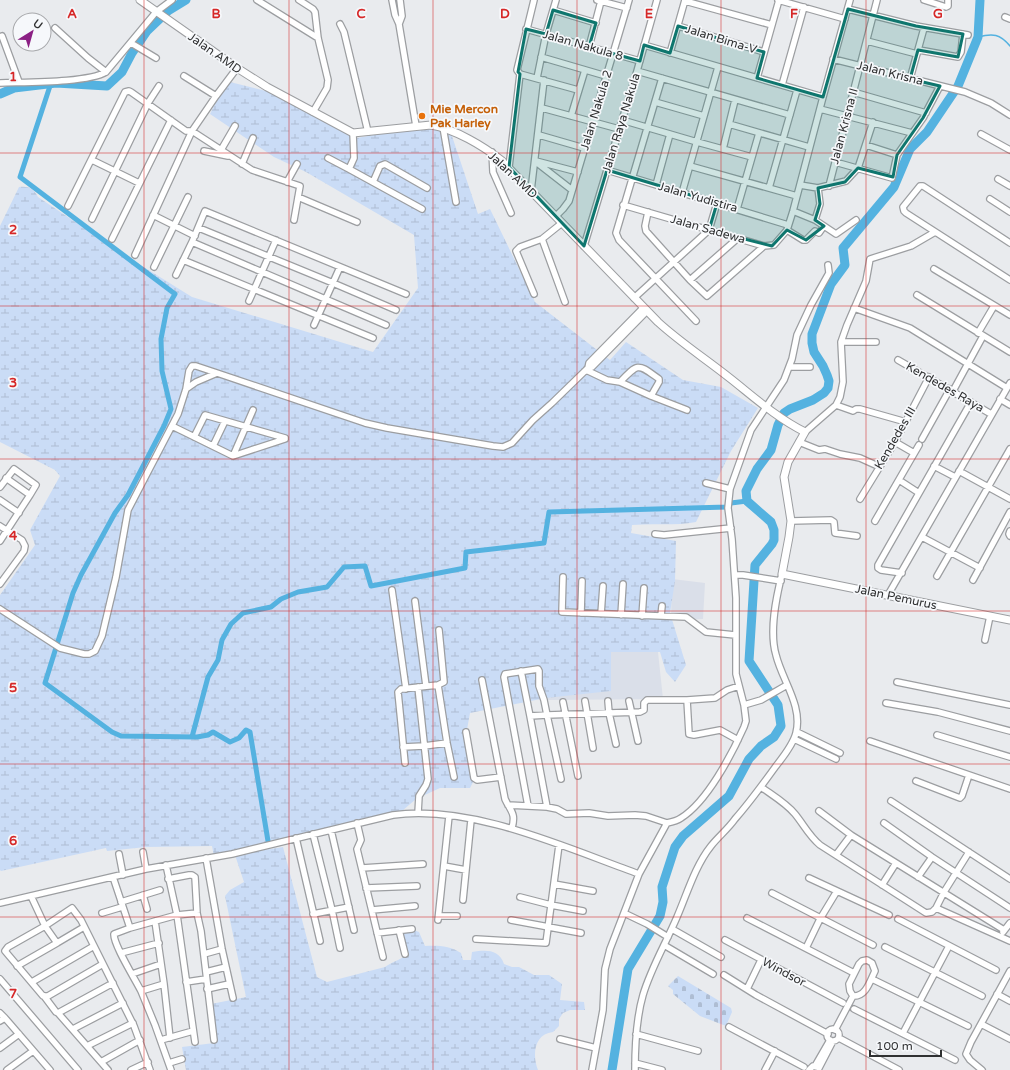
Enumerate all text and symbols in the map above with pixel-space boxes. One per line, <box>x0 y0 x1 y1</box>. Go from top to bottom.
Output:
text: A <box>67 6 77 22</box>
text: B <box>211 6 221 22</box>
text: C <box>356 6 366 22</box>
text: D <box>500 6 510 22</box>
text: E <box>645 6 653 22</box>
text: F <box>790 6 798 22</box>
text: G <box>933 6 943 22</box>
north arrow <box>12 12 52 52</box>
text: U <box>30 17 45 32</box>
street label: Jalan Bima-V <box>683 21 759 57</box>
street label: Jalan Nakula 8 <box>541 27 625 63</box>
street label: Jalan AMD <box>186 29 244 77</box>
street label: Jalan Krisna <box>855 58 925 88</box>
street label: Jalan Nakula 2 <box>577 68 615 152</box>
text: 1 <box>9 69 17 85</box>
street label: Jalan Raya Nakula <box>599 71 643 175</box>
street label: Jalan Krisna II <box>827 87 861 165</box>
place label: Mie Mercon Pak Harley <box>430 102 498 131</box>
marker: Mie Mercon Pak Harley <box>417 111 427 121</box>
street label: Jalan AMD <box>486 149 540 201</box>
street label: Jalan Yudistira <box>657 179 739 215</box>
street label: Jalan Sadewa <box>669 212 747 246</box>
text: 2 <box>9 222 17 238</box>
street label: Kendedes Raya <box>903 359 987 415</box>
text: 3 <box>9 375 17 391</box>
street label: Kendedes III <box>871 404 919 472</box>
text: 4 <box>9 528 18 544</box>
street label: Jalan Pemurus <box>854 582 938 613</box>
text: 5 <box>9 680 17 696</box>
text: 6 <box>9 833 17 849</box>
street label: Windsor <box>760 955 809 990</box>
text: 7 <box>9 986 17 1002</box>
scale bar <box>870 1032 941 1058</box>
text: 100 m <box>876 1039 913 1053</box>

